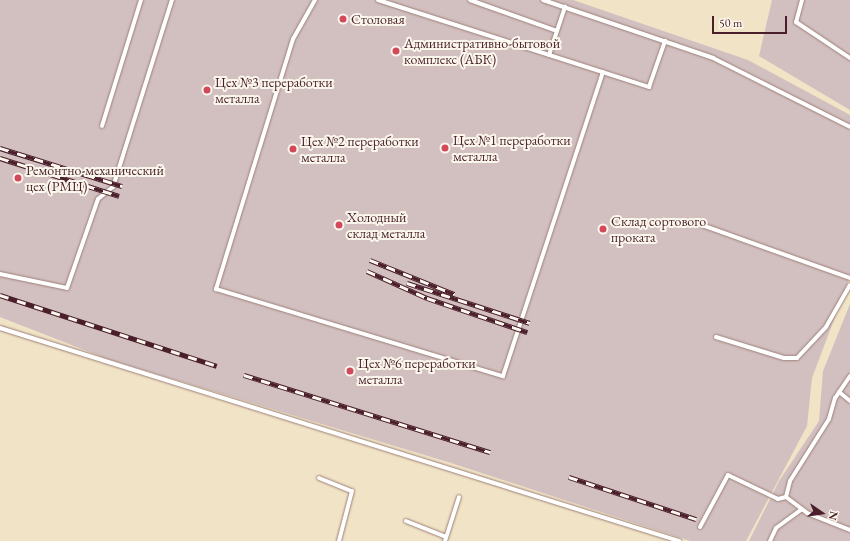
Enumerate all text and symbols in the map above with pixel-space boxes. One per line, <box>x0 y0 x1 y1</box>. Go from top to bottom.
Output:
scale bar <box>714 8 789 34</box>
place label: Столовая <box>351 11 405 27</box>
marker: Столовая <box>338 14 348 24</box>
text: 50 m <box>719 15 742 31</box>
place label: Административно-бытовой комплекс (АБК) <box>404 35 560 68</box>
marker: Административно-бытовой комплекс (АБК) <box>391 46 401 56</box>
place label: Цех №3 переработки металла <box>215 74 333 106</box>
marker: Цех №3 переработки металла <box>202 85 212 95</box>
place label: Цех №1 переработки металла <box>453 132 571 164</box>
place label: Цех №2 переработки металла <box>301 133 419 166</box>
marker: Цех №1 переработки металла <box>440 143 450 153</box>
marker: Цех №2 переработки металла <box>288 144 298 154</box>
place label: Ремонтно-механический цех (РМЦ) <box>26 162 164 194</box>
marker: Ремонтно-механический цех (РМЦ) <box>13 173 23 183</box>
place label: Холодный склад металла <box>347 209 425 242</box>
place label: Склад сортового проката <box>611 213 706 246</box>
marker: Холодный склад металла <box>334 220 344 230</box>
marker: Склад сортового проката <box>598 224 608 234</box>
place label: Цех №6 переработки металла <box>358 355 476 388</box>
marker: Цех №6 переработки металла <box>345 366 355 376</box>
north arrow <box>802 493 842 533</box>
text: N <box>826 510 842 522</box>

